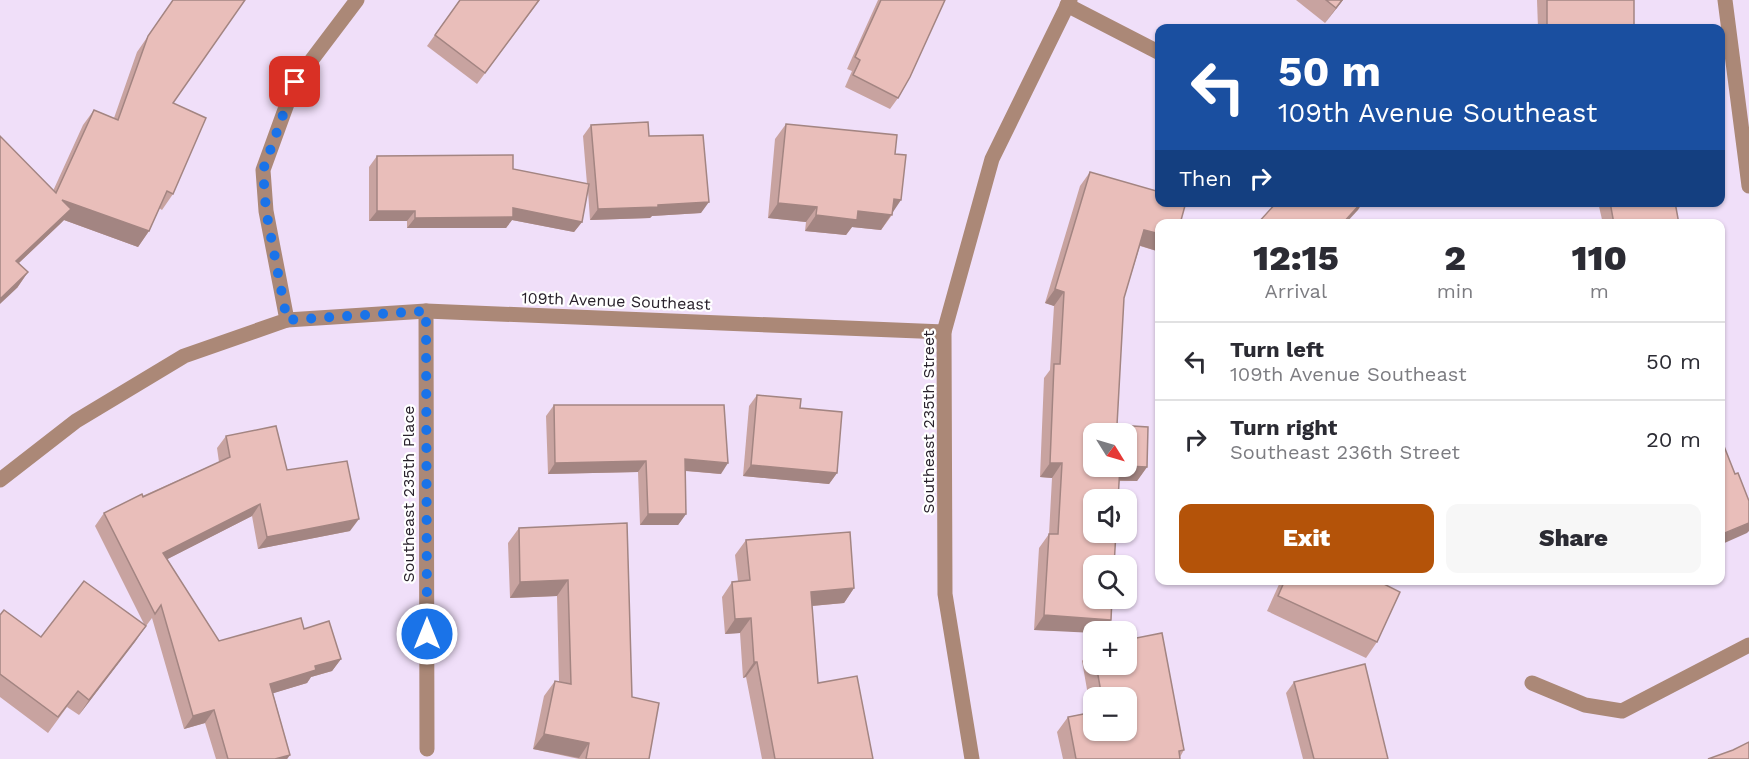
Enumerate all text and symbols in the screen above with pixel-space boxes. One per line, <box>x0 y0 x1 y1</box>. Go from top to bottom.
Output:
text: 50 m <box>1278 47 1381 96</box>
icon: left <box>1179 48 1257 126</box>
pin <box>269 56 320 107</box>
icon: arrive <box>278 65 311 98</box>
text: 109th Avenue Southeast <box>1278 97 1597 129</box>
icon: right <box>1244 162 1277 195</box>
text: Then <box>1179 166 1232 191</box>
text: 12:15 <box>1253 237 1339 279</box>
text: 2 <box>1444 237 1466 279</box>
text: 110 <box>1571 237 1627 279</box>
text: Arrival <box>1265 279 1327 303</box>
text: min <box>1437 279 1473 303</box>
text: m <box>1590 279 1609 303</box>
street label: 109th Avenue Southeast <box>521 288 711 314</box>
street label: Southeast 235th Street <box>919 330 938 514</box>
text: Turn left <box>1230 337 1324 362</box>
icon: left <box>1179 345 1212 378</box>
text: 50 m <box>1646 349 1701 374</box>
text: 109th Avenue Southeast <box>1230 362 1467 386</box>
street label: Southeast 235th Place <box>399 405 418 583</box>
text: Turn right <box>1230 415 1337 440</box>
north arrow <box>1083 423 1137 477</box>
map controls <box>1083 423 1137 741</box>
icon: right <box>1179 423 1212 456</box>
text: 20 m <box>1646 427 1701 452</box>
text: Southeast 236th Street <box>1230 440 1460 464</box>
button: sound <box>1083 489 1137 543</box>
button: Exit <box>1179 504 1434 573</box>
button: Share <box>1446 504 1701 573</box>
button: search <box>1083 555 1137 609</box>
position arrow <box>395 602 459 666</box>
button: + <box>1083 621 1137 675</box>
button: − <box>1083 687 1137 741</box>

